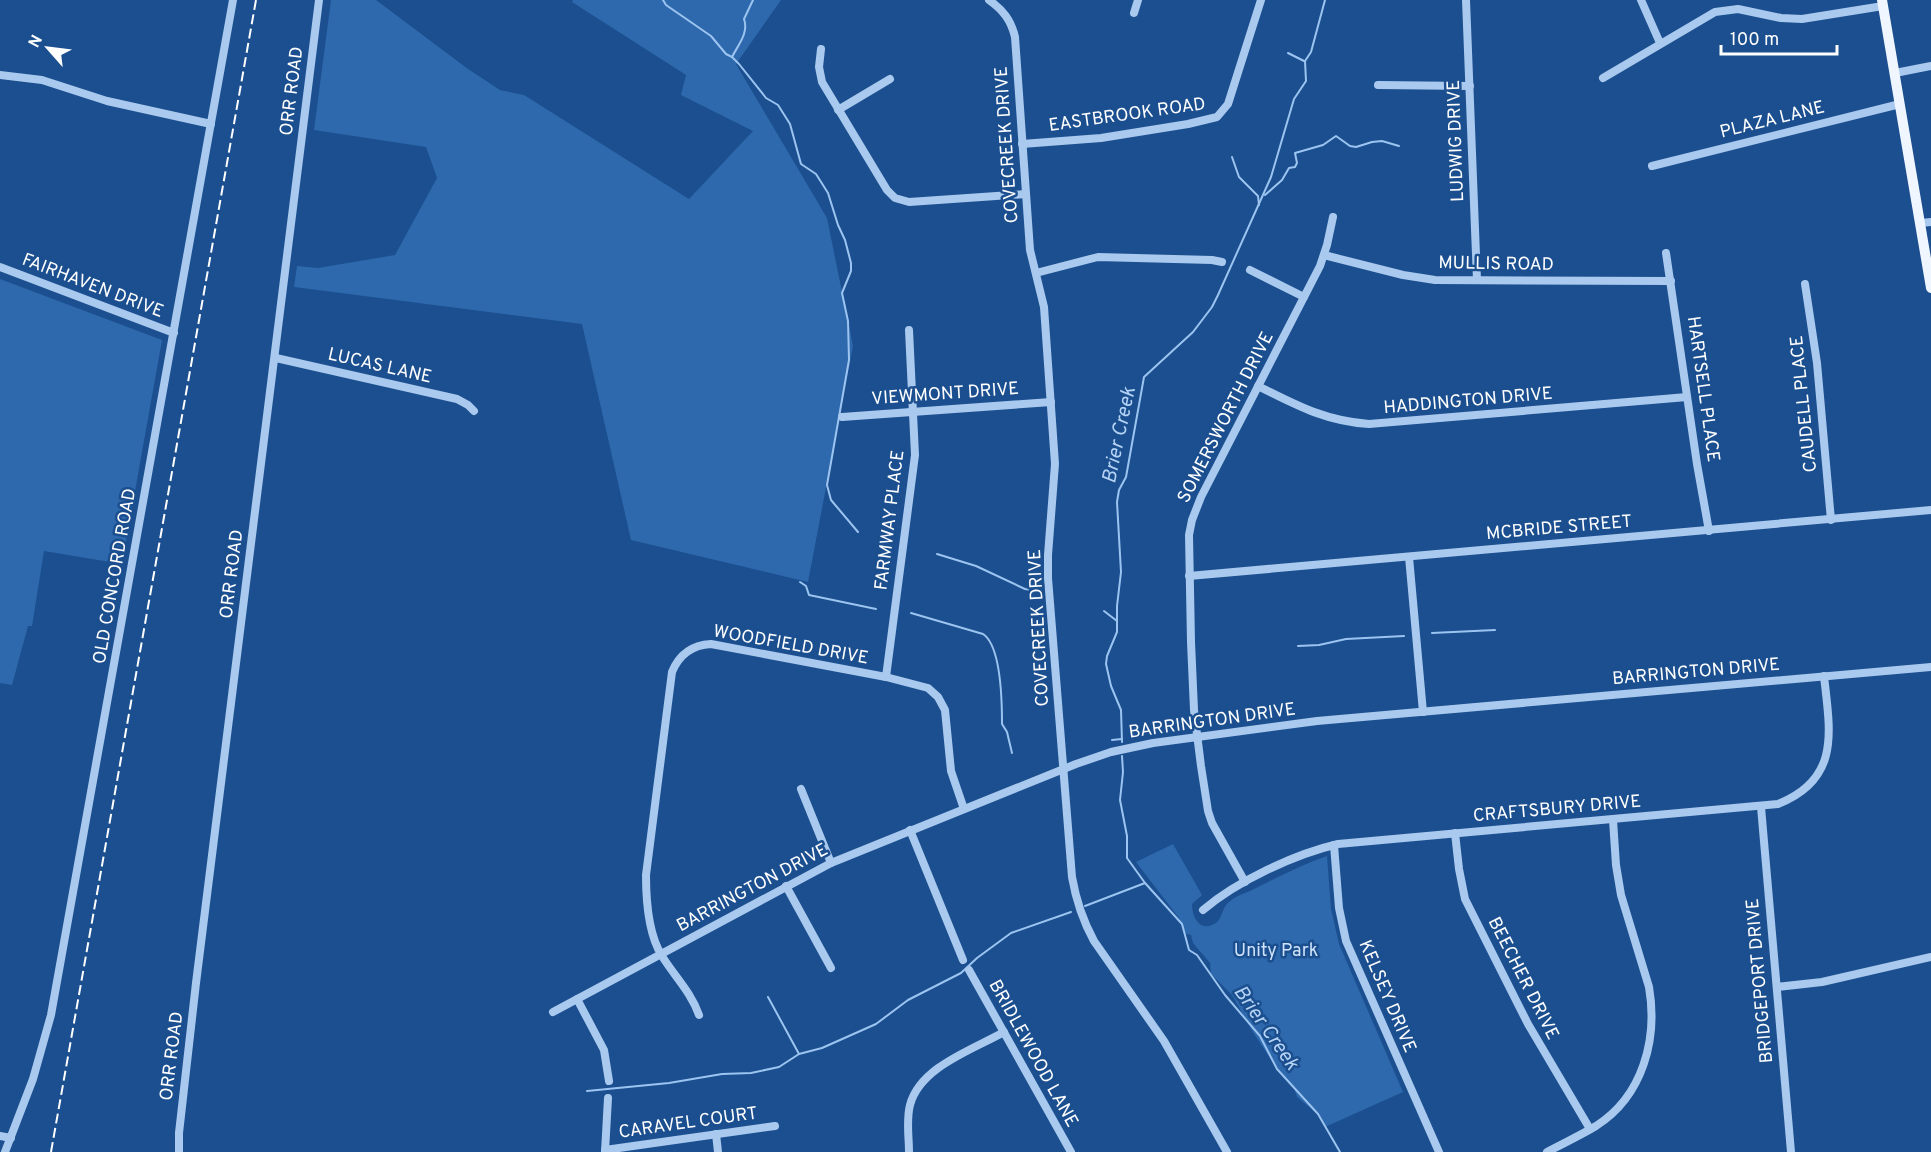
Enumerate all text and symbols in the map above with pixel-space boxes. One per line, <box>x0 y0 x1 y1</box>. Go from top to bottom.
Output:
north arrow <box>18 18 78 78</box>
scale bar <box>1721 18 1836 56</box>
text: 100 m <box>1730 29 1779 52</box>
text: N <box>25 32 48 52</box>
street label: ORR ROAD <box>276 45 309 137</box>
street label: COVECREEK DRIVE <box>991 66 1024 224</box>
street label: LUDWIG DRIVE <box>1443 80 1470 202</box>
street label: EASTBROOK ROAD <box>1047 93 1207 138</box>
street label: PLAZA LANE <box>1718 96 1827 145</box>
street label: FAIRHAVEN DRIVE <box>18 249 166 324</box>
street label: MULLIS ROAD <box>1438 252 1554 277</box>
street label: HARTSELL PLACE <box>1681 315 1724 464</box>
street label: SOMERSWORTH DRIVE <box>1173 328 1280 507</box>
street label: CAUDELL PLACE <box>1786 334 1823 473</box>
street label: LUCAS LANE <box>325 343 434 390</box>
street label: VIEWMONT DRIVE <box>871 378 1020 411</box>
street label: HADDINGTON DRIVE <box>1383 383 1554 420</box>
water label: Brier Creek <box>1097 384 1143 486</box>
street label: FARMWAY PLACE <box>870 449 911 592</box>
street label: OLD CONCORD ROAD <box>89 487 142 666</box>
street label: MCBRIDE STREET <box>1485 511 1633 546</box>
street label: ORR ROAD <box>216 528 249 620</box>
street label: COVECREEK DRIVE <box>1024 549 1055 707</box>
street label: WOODFIELD DRIVE <box>711 620 870 670</box>
street label: BARRINGTON DRIVE <box>1611 654 1781 691</box>
street label: BARRINGTON DRIVE <box>1127 698 1297 745</box>
street label: CRAFTSBURY DRIVE <box>1472 791 1642 828</box>
street label: BARRINGTON DRIVE <box>673 839 832 938</box>
street label: BRIDGEPORT DRIVE <box>1742 897 1779 1064</box>
street label: BEECHER DRIVE <box>1482 913 1564 1044</box>
street label: KELSEY DRIVE <box>1353 937 1421 1056</box>
park label: Unity Park <box>1234 940 1318 963</box>
street label: BRIDLEWOOD LANE <box>983 976 1083 1132</box>
water label: Brier Creek <box>1227 981 1305 1076</box>
street label: ORR ROAD <box>156 1010 189 1102</box>
street label: CARAVEL COURT <box>617 1102 759 1145</box>

